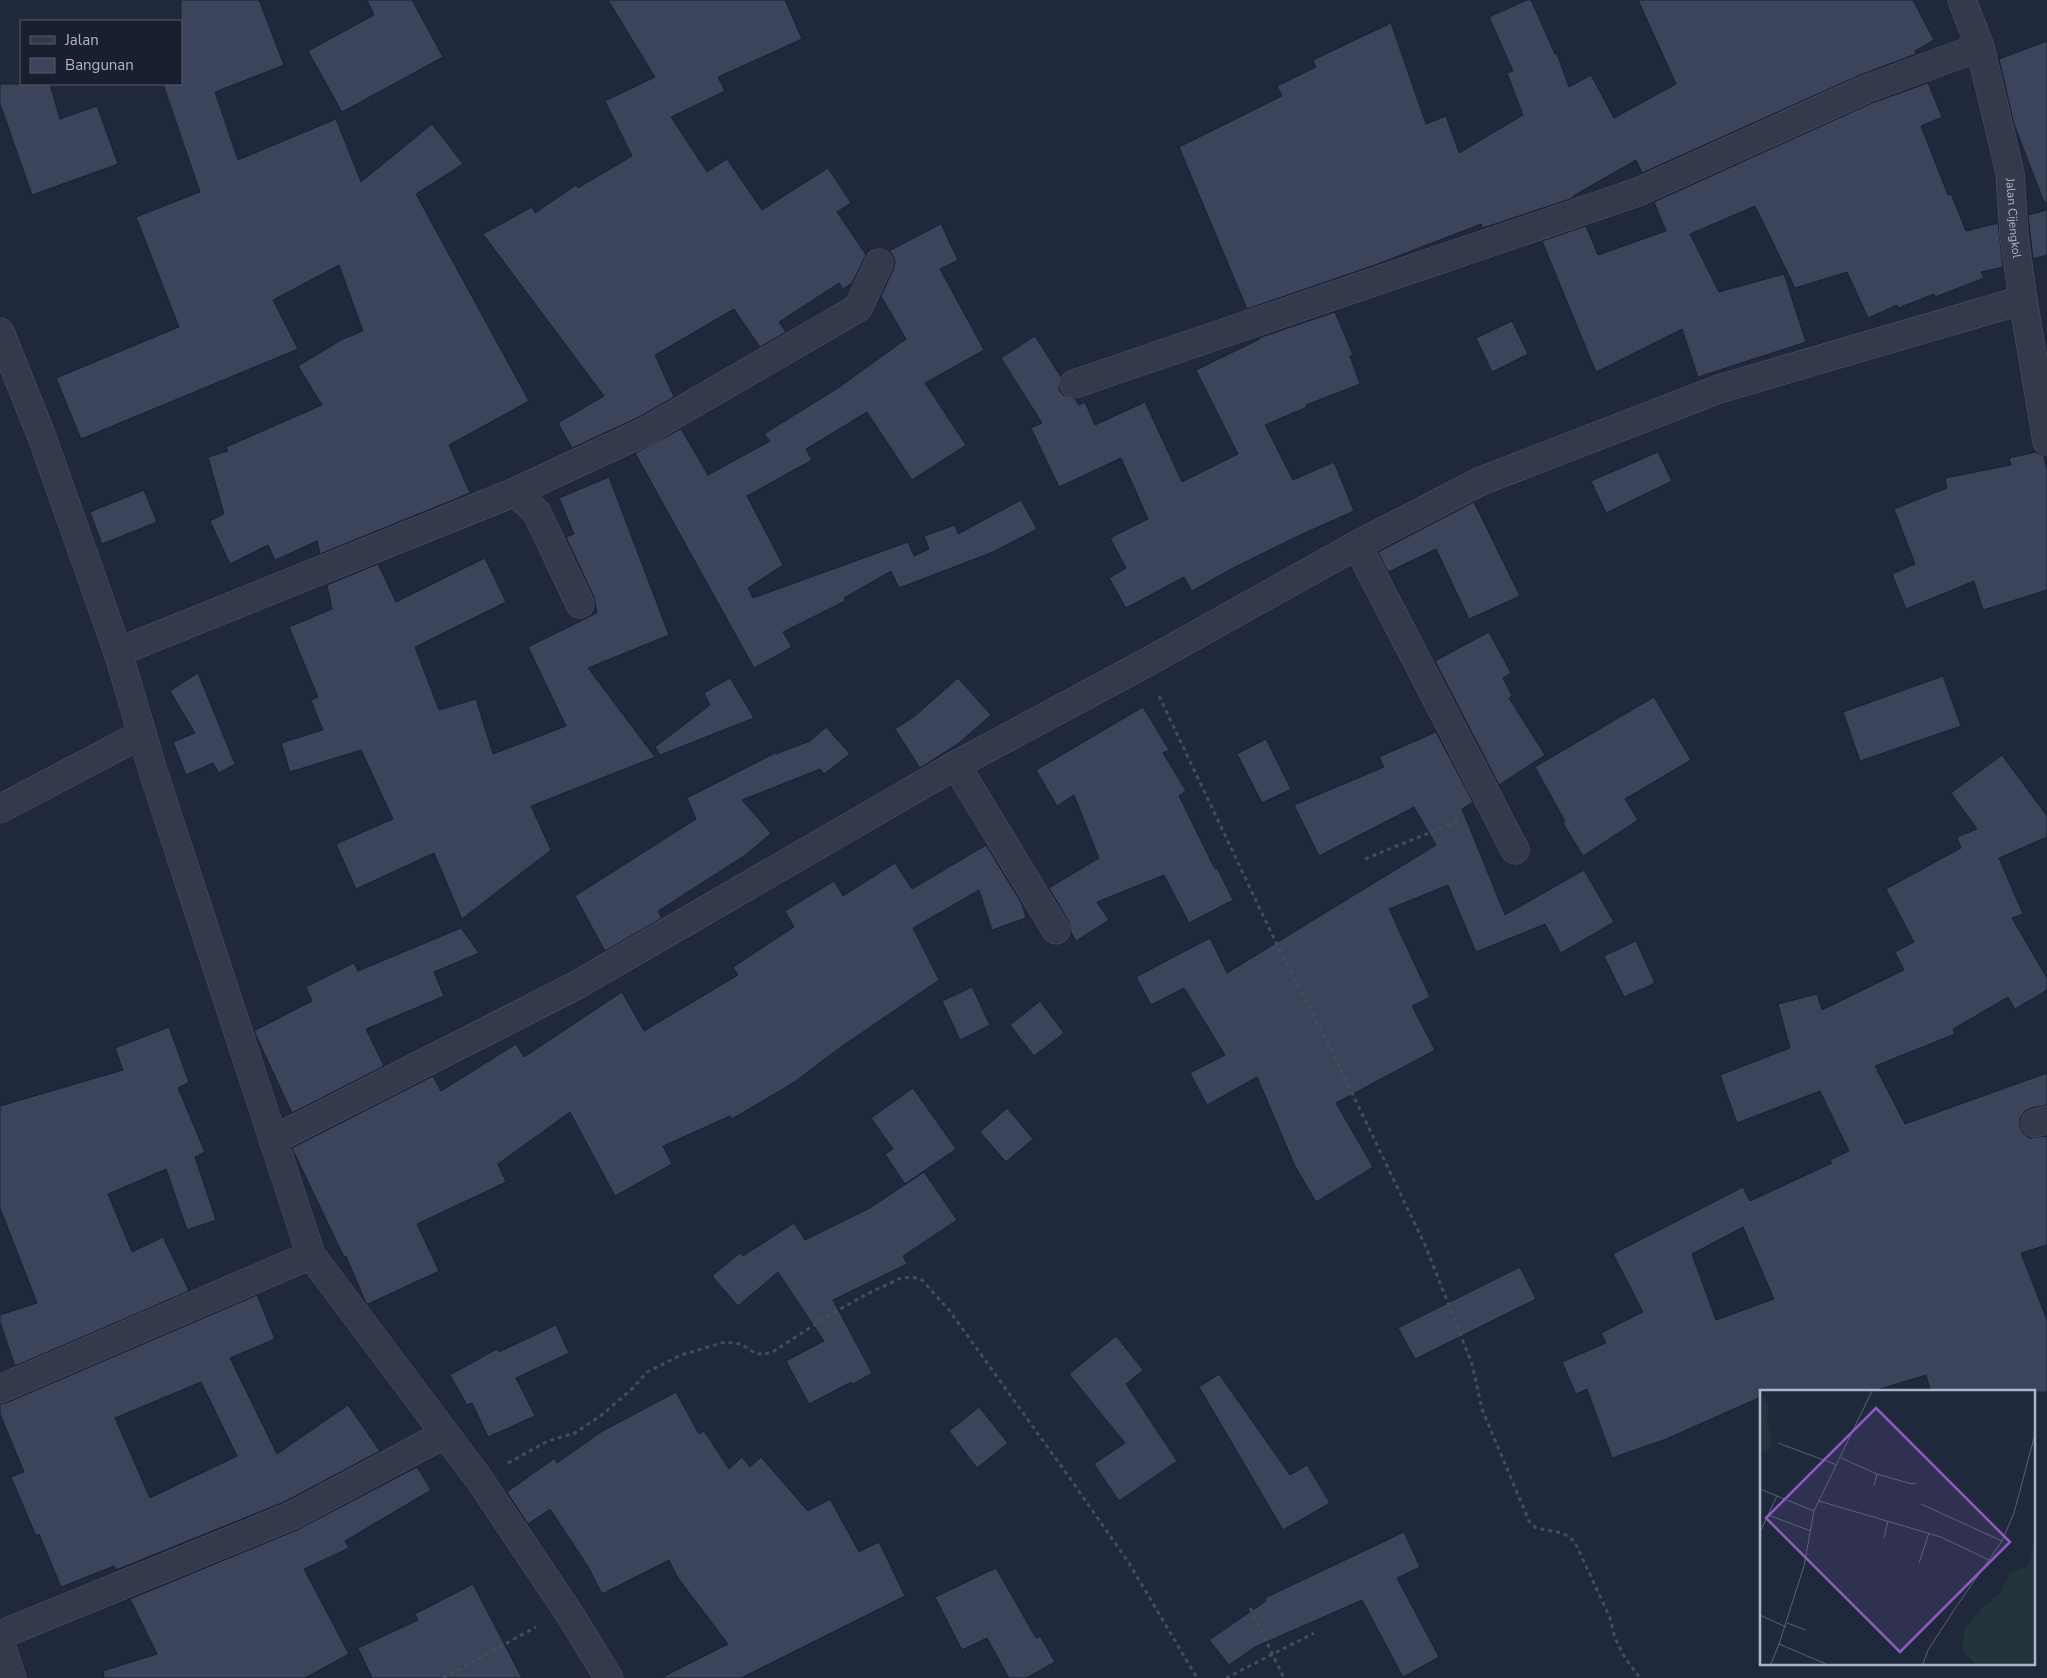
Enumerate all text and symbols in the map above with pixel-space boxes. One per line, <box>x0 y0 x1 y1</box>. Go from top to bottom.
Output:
legend <box>20 20 182 85</box>
text: Jalan <box>64 30 99 50</box>
text: Bangunan <box>65 55 134 75</box>
street label: Jalan Cijengkol <box>2002 177 2025 259</box>
inset map <box>1760 1390 2034 1666</box>

